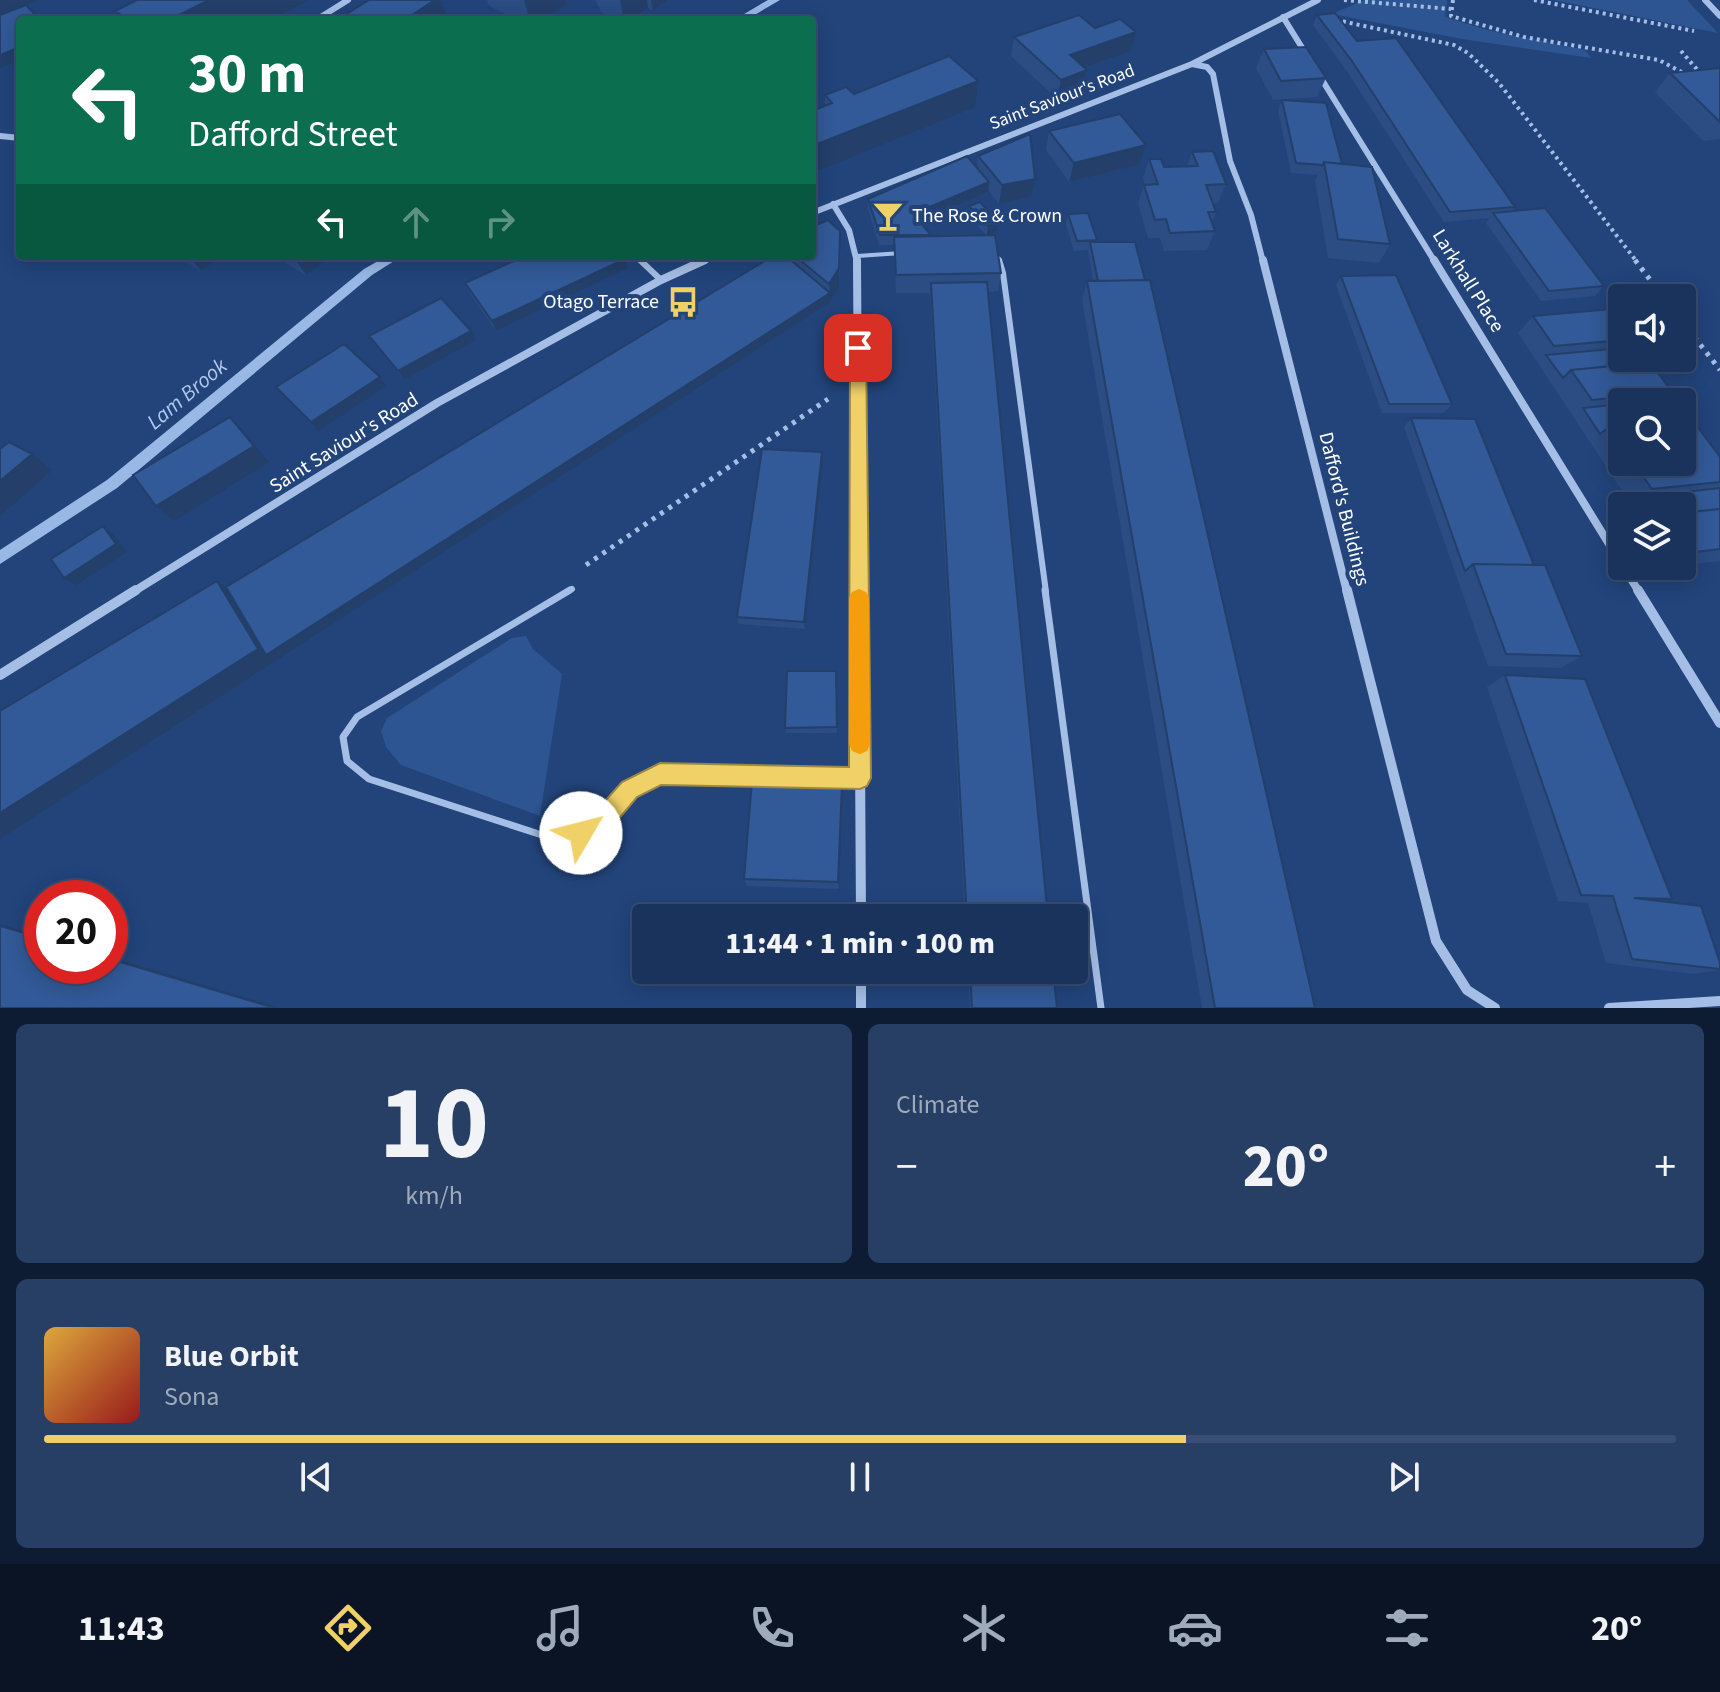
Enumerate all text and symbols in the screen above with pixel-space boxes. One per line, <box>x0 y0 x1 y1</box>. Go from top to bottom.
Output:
text: 30 m <box>188 35 306 114</box>
icon: left <box>56 48 160 152</box>
street label: Saint Saviour's Road <box>986 58 1138 136</box>
text: Dafford Street <box>188 109 398 160</box>
bar icon: The Rose & Crown <box>871 199 905 233</box>
icon: left <box>310 200 354 244</box>
icon: ahead <box>394 200 438 244</box>
icon: right <box>478 200 522 244</box>
place label: The Rose & Crown <box>912 202 1062 230</box>
street label: Larkhall Place <box>1425 224 1511 338</box>
map controls <box>1608 284 1696 580</box>
button: sound <box>1608 284 1696 372</box>
bus stop icon: Otago Terrace <box>666 285 700 319</box>
place label: Otago Terrace <box>543 288 659 316</box>
pin <box>824 314 892 382</box>
icon: arrive <box>836 326 880 370</box>
water label: Lam Brook <box>140 350 235 437</box>
street label: Saint Saviour's Road <box>264 386 424 500</box>
button: search <box>1608 388 1696 476</box>
street label: Dafford's Buildings <box>1311 429 1377 589</box>
button: layers <box>1608 492 1696 580</box>
position arrow <box>539 791 623 875</box>
speed limit sign: 20 <box>24 880 128 984</box>
text: 11:44 · 1 min · 100 m <box>725 922 995 965</box>
text: 10 <box>379 1051 489 1199</box>
text: Climate <box>896 1086 980 1123</box>
text: 20° <box>1243 1125 1329 1210</box>
text: − <box>896 1136 918 1199</box>
text: + <box>1654 1136 1676 1199</box>
text: km/h <box>405 1177 463 1214</box>
text: Blue Orbit <box>164 1335 299 1378</box>
text: Sona <box>164 1378 219 1415</box>
icon: previous <box>294 1455 338 1499</box>
icon: pause <box>838 1455 882 1499</box>
icon: next <box>1382 1455 1426 1499</box>
icon: directions <box>320 1600 376 1656</box>
icon: music <box>532 1600 588 1656</box>
icon: phone <box>744 1600 800 1656</box>
icon: climate <box>956 1600 1012 1656</box>
icon: car <box>1167 1600 1223 1656</box>
icon: filters <box>1379 1600 1435 1656</box>
text: 11:43 <box>78 1603 165 1654</box>
text: 20° <box>1591 1603 1642 1654</box>

